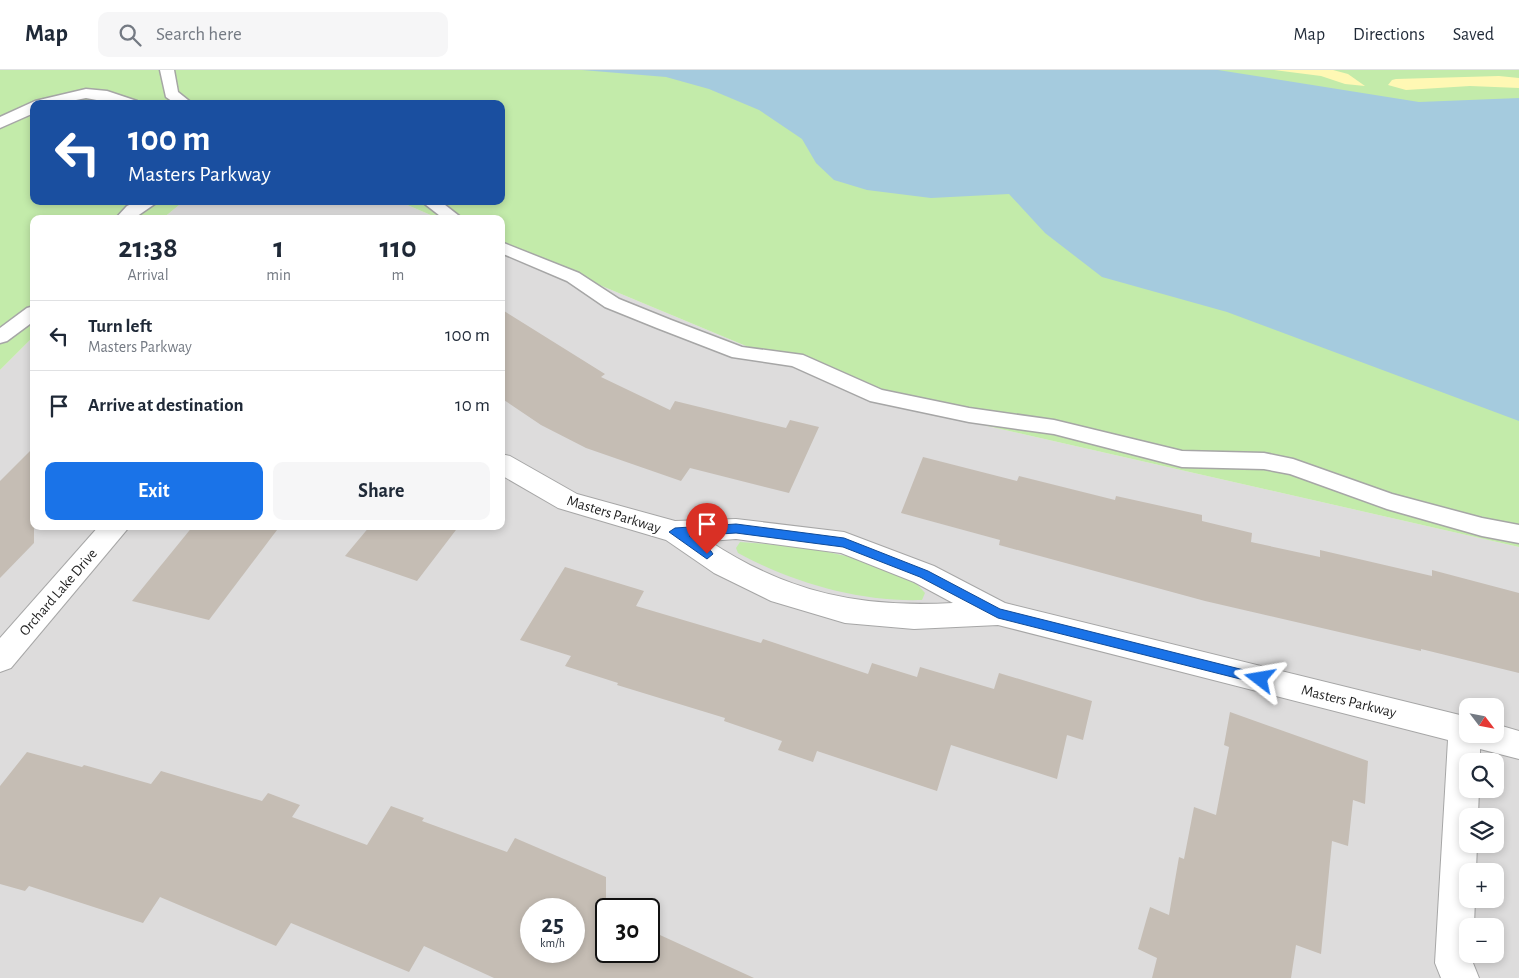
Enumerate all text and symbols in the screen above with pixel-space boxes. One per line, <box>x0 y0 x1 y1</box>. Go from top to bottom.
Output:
search box <box>98 12 448 57</box>
icon: search <box>116 21 144 49</box>
text: Map <box>25 22 68 46</box>
text: Search here <box>156 25 242 44</box>
text: Map <box>1294 26 1325 44</box>
text: Directions <box>1353 26 1425 44</box>
text: Saved <box>1453 26 1494 44</box>
icon: left <box>45 120 110 185</box>
text: 100 m <box>128 122 211 157</box>
text: Masters Parkway <box>128 163 271 185</box>
text: 21:38 <box>118 233 178 263</box>
text: 1 <box>273 233 284 263</box>
text: 110 <box>379 233 417 263</box>
text: Arrival <box>128 267 169 283</box>
text: min <box>266 267 291 283</box>
text: m <box>392 267 404 283</box>
text: Turn left <box>88 317 152 336</box>
icon: left <box>45 322 73 350</box>
text: 100 m <box>445 326 490 345</box>
text: Masters Parkway <box>88 339 192 355</box>
icon: arrive <box>45 392 73 420</box>
text: Arrive at destination <box>88 396 244 415</box>
text: 10 m <box>455 396 490 415</box>
button: Exit <box>45 462 263 520</box>
button: Share <box>273 462 490 520</box>
street label: Masters Parkway <box>565 493 663 536</box>
pin <box>686 503 728 554</box>
icon: arrive <box>693 510 721 538</box>
street label: Orchard Lake Drive <box>17 546 100 639</box>
position arrow <box>1233 652 1285 704</box>
street label: Masters Parkway <box>1300 682 1399 721</box>
north arrow <box>1459 698 1504 742</box>
map controls <box>1459 698 1504 963</box>
button: search <box>1459 753 1504 798</box>
button: layers <box>1459 808 1504 853</box>
button: + <box>1459 863 1504 908</box>
speed limit sign: 30 <box>595 898 660 963</box>
text: 25 <box>541 912 564 937</box>
button: − <box>1459 918 1504 963</box>
text: km/h <box>540 937 565 949</box>

